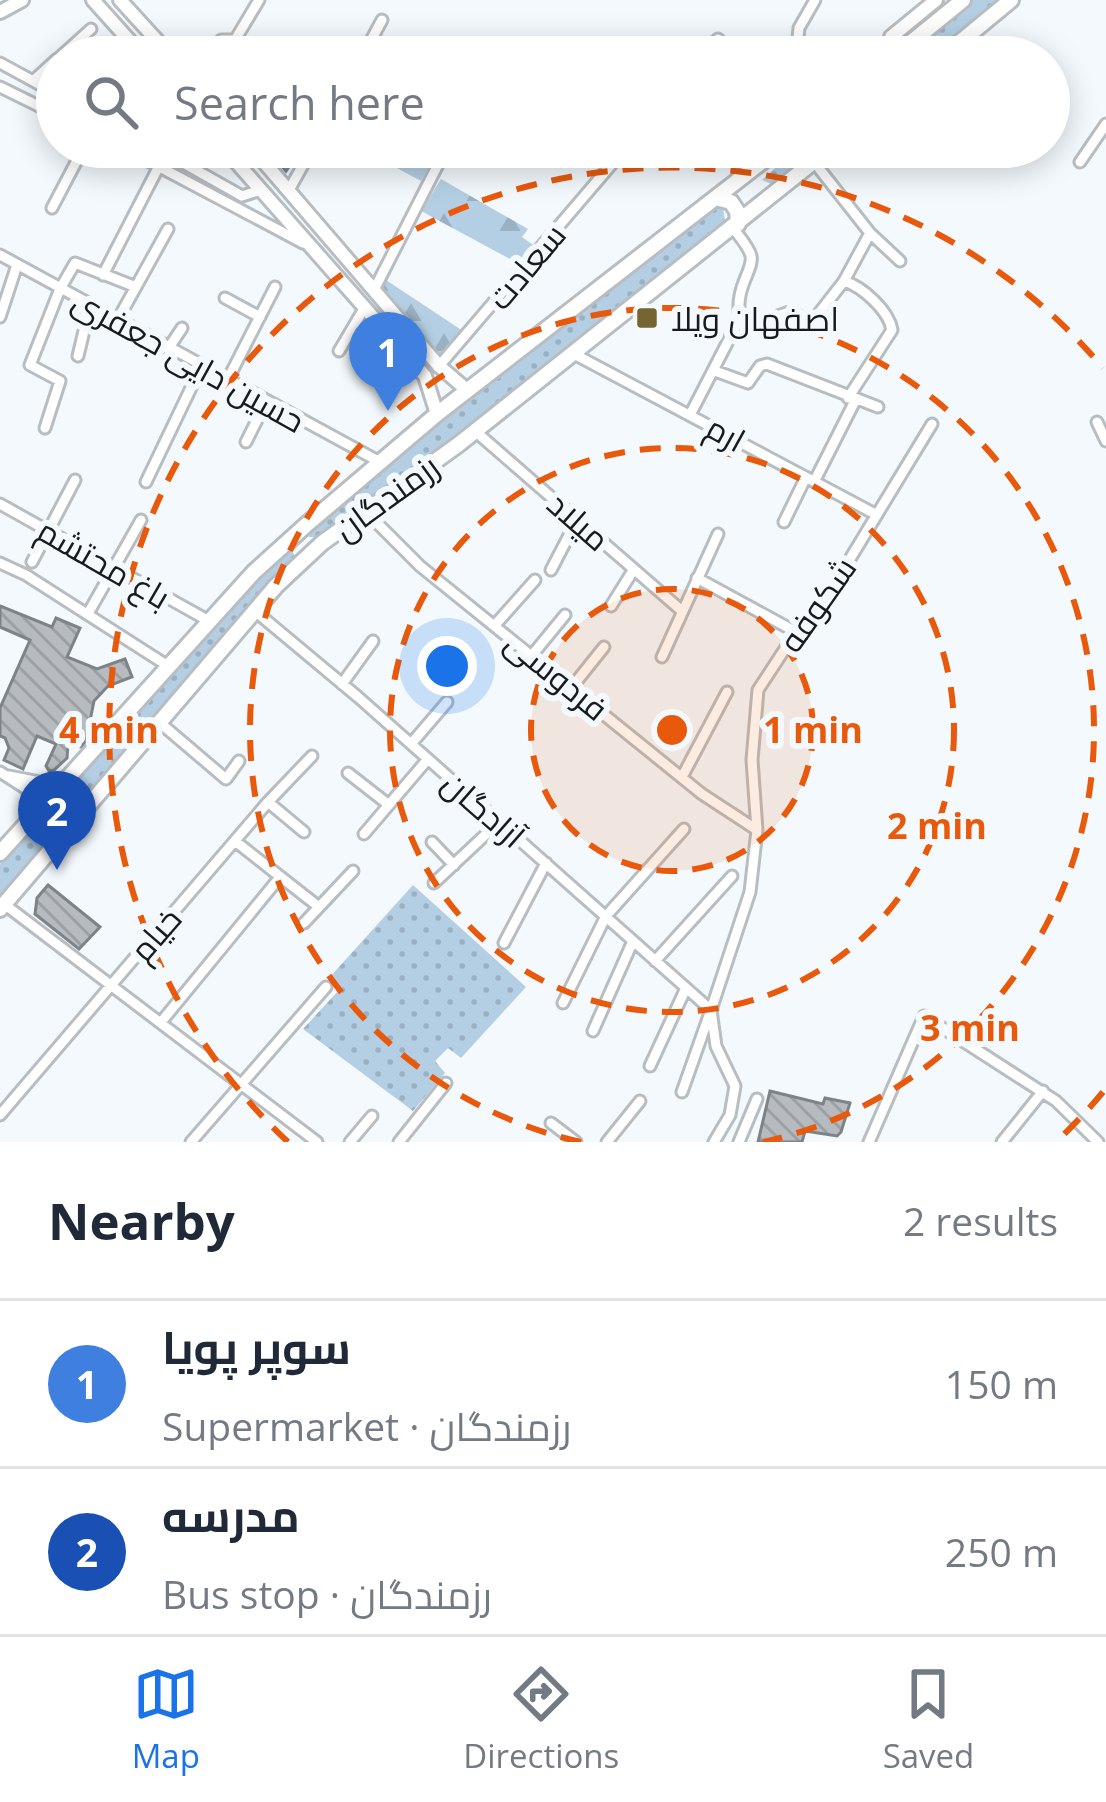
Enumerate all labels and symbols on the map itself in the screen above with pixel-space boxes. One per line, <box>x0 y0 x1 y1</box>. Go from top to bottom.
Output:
street label: سعادت <box>477 213 575 319</box>
street label: حسین دایی جعفری <box>65 277 313 443</box>
place label: اصفهان ویلا <box>671 296 839 341</box>
marker: اصفهان ویلا <box>634 305 660 331</box>
pin: 1 <box>349 312 427 411</box>
street label: ارم <box>698 404 754 463</box>
street label: رزمندگان <box>324 444 448 550</box>
street label: میلاد <box>538 481 620 561</box>
street label: باغ محتشم <box>29 507 179 620</box>
street label: شکوفه <box>768 547 866 661</box>
street label: فردوسی <box>496 620 618 730</box>
your location <box>417 636 477 696</box>
text: 4 min <box>59 705 159 754</box>
text: 1 min <box>763 705 863 754</box>
centre of rings <box>651 709 693 751</box>
street label: آزادگان <box>433 760 535 858</box>
pin: 2 <box>18 771 96 870</box>
text: 2 min <box>887 801 987 850</box>
street label: خیام <box>119 897 192 971</box>
text: 3 min <box>920 1003 1020 1052</box>

